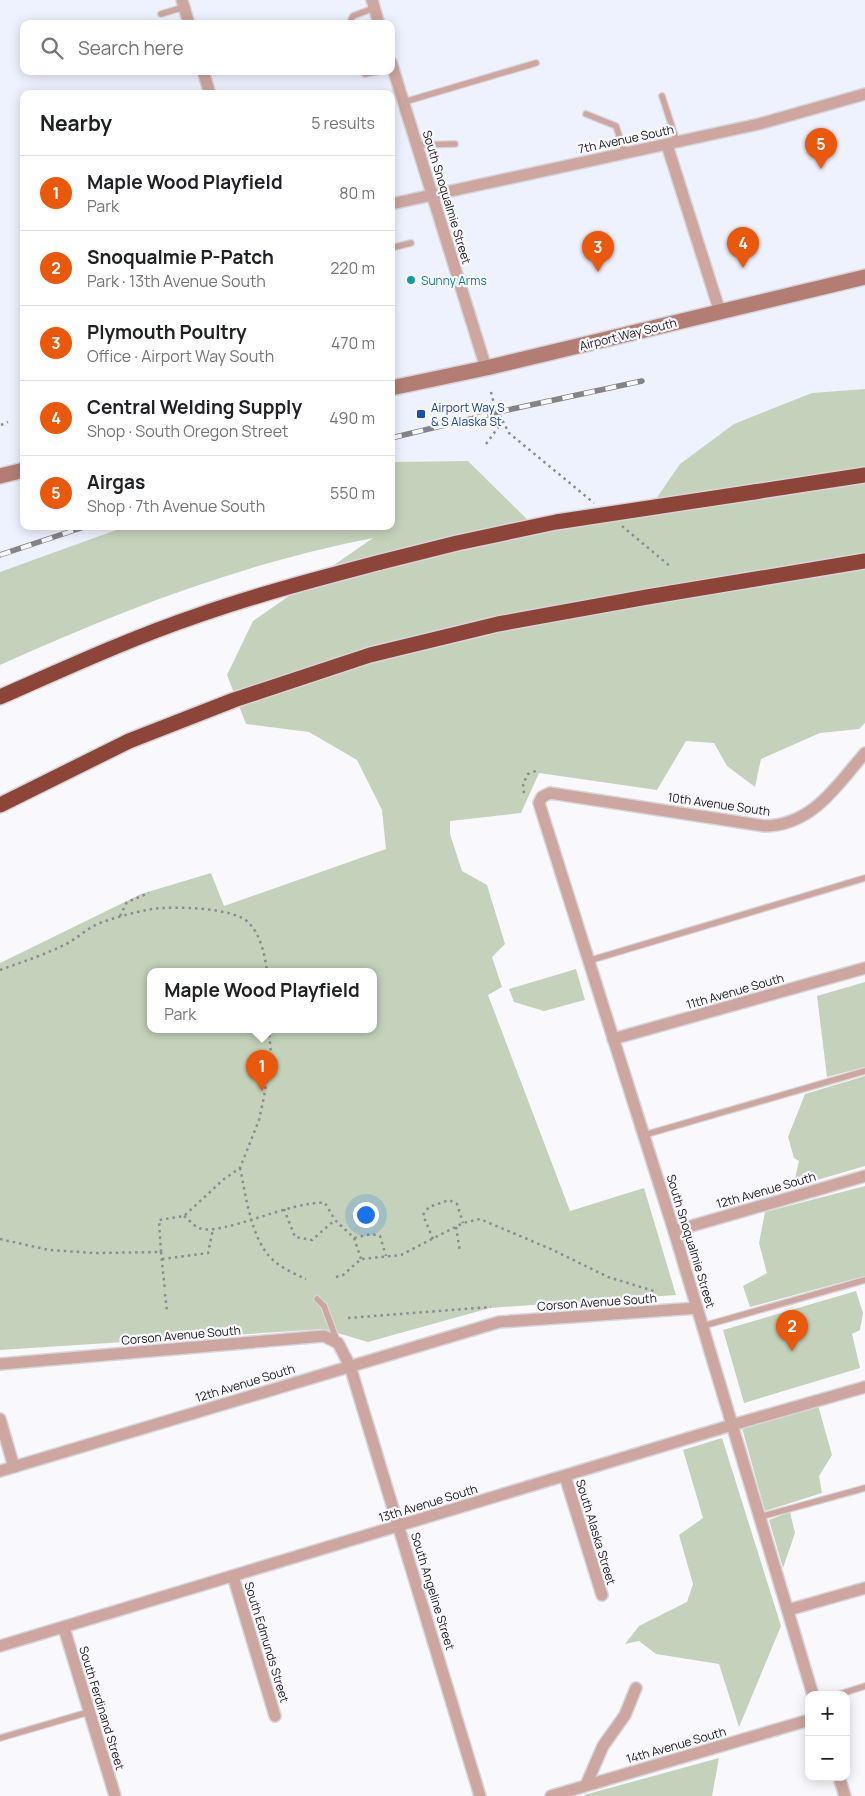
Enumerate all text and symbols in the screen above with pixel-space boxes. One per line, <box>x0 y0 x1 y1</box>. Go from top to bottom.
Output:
search box <box>20 20 395 75</box>
icon: search <box>38 34 66 62</box>
text: Search here <box>78 35 184 61</box>
text: Nearby <box>40 109 112 137</box>
text: 5 results <box>311 112 375 134</box>
street label: 7th Avenue South <box>577 121 675 157</box>
street label: South Snoqualmie Street <box>419 128 475 266</box>
pin: 5 <box>805 128 837 169</box>
text: Maple Wood Playfield <box>87 169 283 195</box>
text: 1 <box>52 182 60 204</box>
text: 80 m <box>339 182 375 204</box>
text: Park <box>87 195 119 217</box>
pin: 4 <box>727 227 759 268</box>
pin: 3 <box>582 231 614 272</box>
text: Snoqualmie P-Patch <box>87 244 274 270</box>
text: 2 <box>51 257 61 279</box>
text: 220 m <box>330 257 375 279</box>
text: Park · 13th Avenue South <box>87 270 266 292</box>
place label: Sunny Arms <box>421 272 487 289</box>
marker: Sunny Arms <box>405 274 417 286</box>
street label: Airport Way South <box>578 314 678 354</box>
text: Plymouth Poultry <box>87 319 247 345</box>
text: 3 <box>51 332 61 354</box>
text: 470 m <box>331 332 375 354</box>
text: Office · Airport Way South <box>87 345 274 367</box>
text: Central Welding Supply <box>87 394 302 420</box>
place label: Airport Way S & S Alaska St <box>431 399 505 430</box>
text: 4 <box>51 407 61 429</box>
text: 490 m <box>329 407 375 429</box>
marker: Airport Way S & S Alaska St <box>415 408 427 420</box>
text: Shop · South Oregon Street <box>87 420 288 442</box>
text: Airgas <box>87 469 145 495</box>
text: 5 <box>51 482 61 504</box>
text: 550 m <box>330 482 375 504</box>
text: Shop · 7th Avenue South <box>87 495 265 517</box>
street label: 10th Avenue South <box>667 788 771 820</box>
popup <box>147 968 377 1033</box>
street label: 11th Avenue South <box>684 969 786 1013</box>
text: Maple Wood Playfield <box>164 977 360 1003</box>
text: Park <box>164 1003 196 1025</box>
pin: 1 <box>246 1050 278 1091</box>
street label: 12th Avenue South <box>714 1168 818 1212</box>
street label: South Snoqualmie Street <box>663 1172 719 1310</box>
your location <box>353 1202 379 1228</box>
street label: Corson Avenue South <box>537 1289 657 1315</box>
pin: 2 <box>776 1310 808 1351</box>
street label: Corson Avenue South <box>121 1321 241 1349</box>
street label: 12th Avenue South <box>193 1360 297 1406</box>
street label: South Alaska Street <box>572 1477 620 1587</box>
street label: 13th Avenue South <box>376 1480 480 1526</box>
street label: South Angeline Street <box>407 1530 459 1652</box>
street label: South Edmunds Street <box>241 1580 294 1705</box>
street label: South Ferdinand Street <box>75 1644 129 1772</box>
map controls <box>805 1691 850 1781</box>
button: + <box>805 1691 850 1736</box>
street label: 14th Avenue South <box>624 1723 728 1767</box>
button: − <box>805 1736 850 1781</box>

